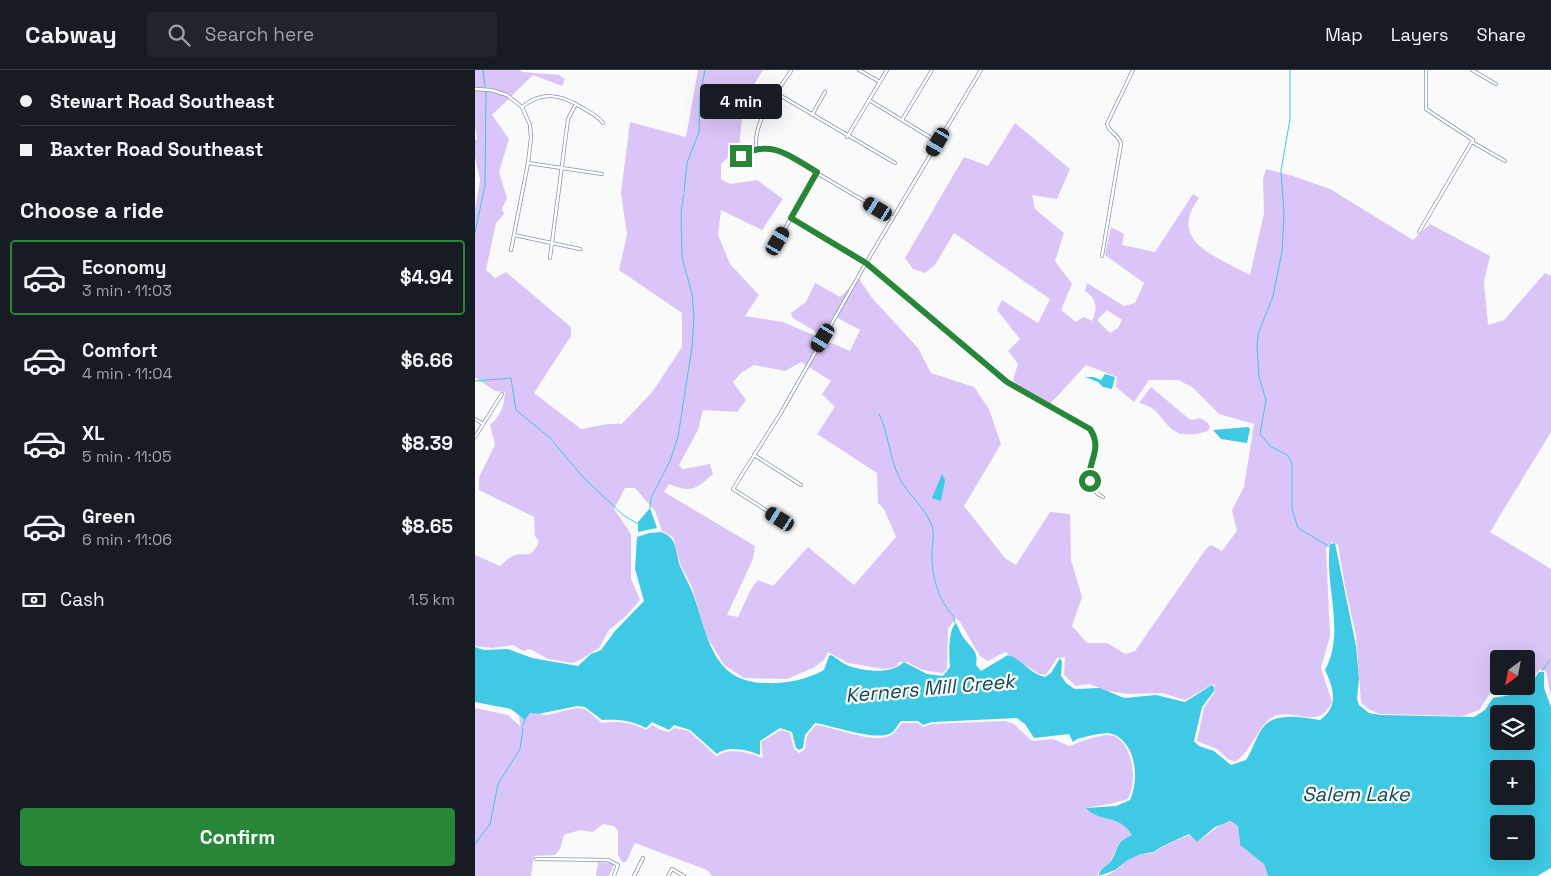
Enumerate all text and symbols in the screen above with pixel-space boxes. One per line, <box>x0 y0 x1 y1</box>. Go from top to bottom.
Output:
search box <box>147 12 497 57</box>
text: Cabway <box>25 19 117 50</box>
icon: search <box>165 21 193 49</box>
text: Search here <box>205 22 314 47</box>
text: Map <box>1325 23 1363 46</box>
text: Layers <box>1391 23 1448 46</box>
text: Share <box>1476 23 1526 46</box>
callout: 4 min <box>700 83 782 118</box>
text: Stewart Road Southeast <box>50 89 275 114</box>
text: 4 min <box>720 91 762 112</box>
car <box>924 125 951 159</box>
text: Baxter Road Southeast <box>50 137 263 162</box>
route end <box>730 145 752 167</box>
car <box>861 195 894 223</box>
text: Choose a ride <box>20 196 164 224</box>
car <box>764 224 791 258</box>
icon: car <box>22 255 67 300</box>
text: Economy <box>82 255 166 280</box>
text: $4.94 <box>400 265 453 290</box>
text: 3 min · 11:03 <box>82 280 172 301</box>
car <box>808 321 837 355</box>
icon: car <box>22 338 67 383</box>
text: Comfort <box>82 338 158 363</box>
text: $6.66 <box>401 348 453 373</box>
text: 4 min · 11:04 <box>82 363 173 384</box>
icon: car <box>22 421 67 466</box>
text: XL <box>82 421 105 446</box>
text: $8.39 <box>401 431 453 456</box>
text: 5 min · 11:05 <box>82 446 172 467</box>
route start <box>1079 470 1101 492</box>
icon: car <box>22 504 67 549</box>
text: Green <box>82 504 135 529</box>
car <box>763 505 796 533</box>
text: $8.65 <box>401 514 453 539</box>
text: 6 min · 11:06 <box>82 529 172 550</box>
icon: cash <box>20 586 48 614</box>
text: Cash <box>60 587 105 612</box>
text: 1.5 km <box>408 589 455 610</box>
north arrow <box>1490 650 1535 695</box>
map controls <box>1490 650 1535 860</box>
water label: Kerners Mill Creek <box>844 667 1018 708</box>
button: layers <box>1490 705 1535 750</box>
button: + <box>1490 760 1535 805</box>
water label: Salem Lake <box>1302 781 1411 807</box>
button: Confirm <box>20 808 455 866</box>
button: − <box>1490 815 1535 860</box>

